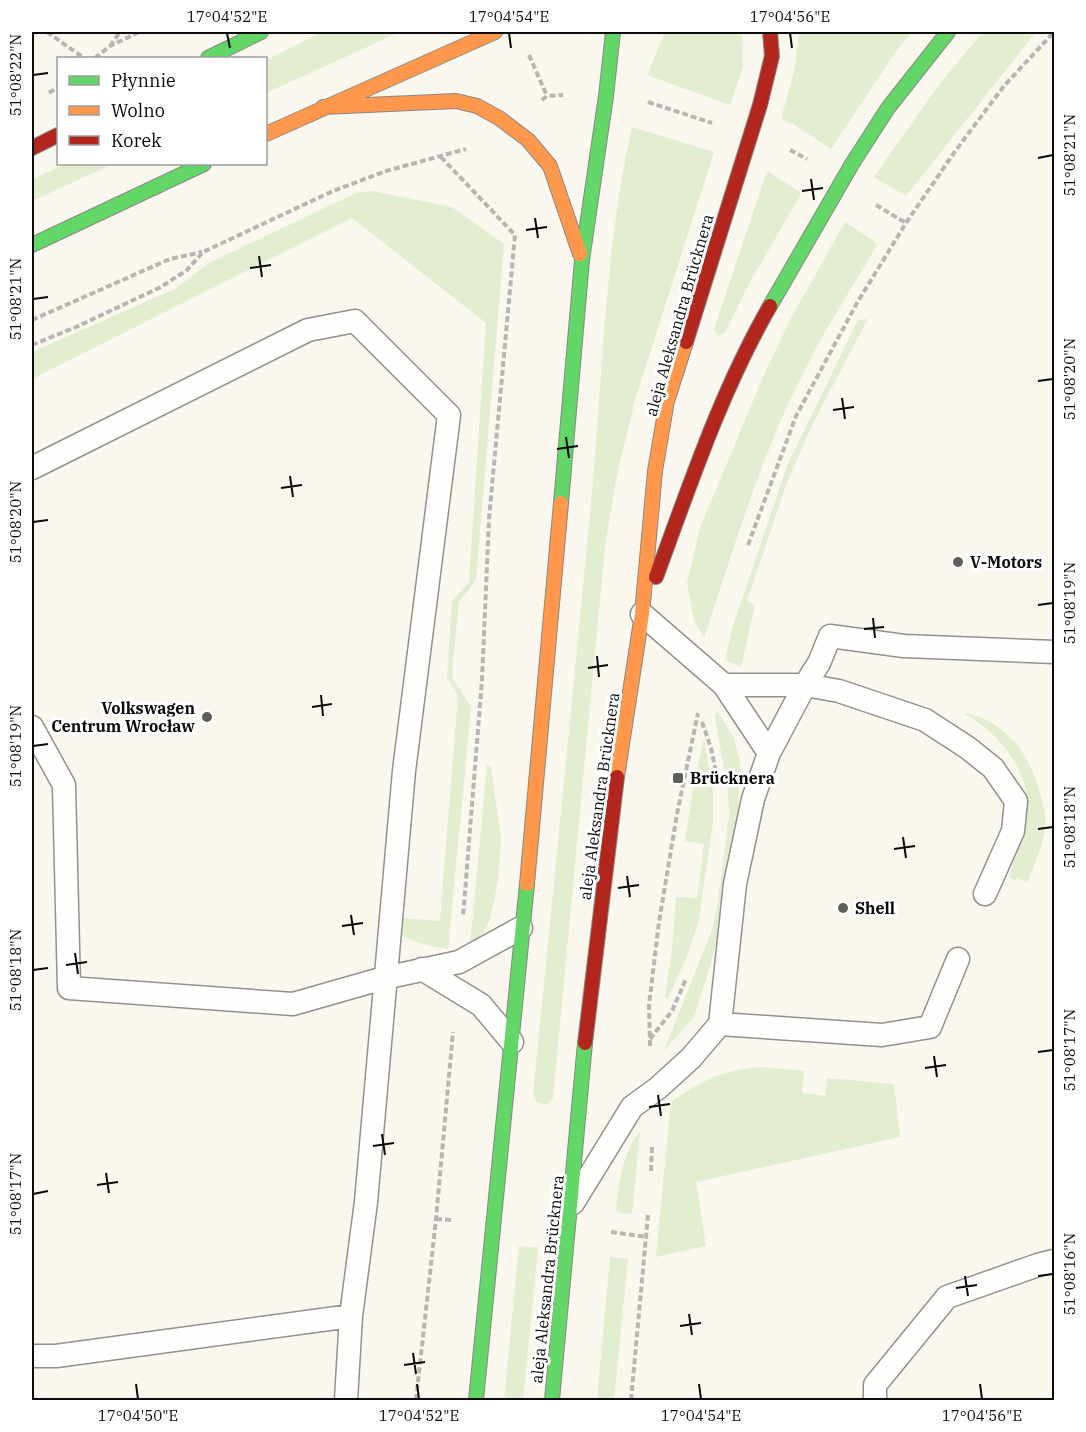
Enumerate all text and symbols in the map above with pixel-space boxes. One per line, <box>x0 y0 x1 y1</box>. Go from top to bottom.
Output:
text: 17°04'52"E <box>187 7 267 26</box>
text: 17°04'54"E <box>469 7 549 26</box>
text: 17°04'56"E <box>750 7 830 26</box>
text: 51°08'22"N <box>6 34 25 116</box>
legend <box>57 57 267 165</box>
text: Płynnie <box>111 69 176 92</box>
text: Wolno <box>111 99 165 122</box>
text: 51°08'21"N <box>1060 114 1079 196</box>
text: Korek <box>111 129 162 152</box>
street label: aleja Aleksandra Brücknera <box>641 211 718 418</box>
text: 51°08'21"N <box>6 258 25 340</box>
text: 51°08'20"N <box>1060 338 1079 420</box>
text: 51°08'20"N <box>6 481 25 563</box>
place label: V-Motors <box>970 552 1042 572</box>
marker: V-Motors <box>951 555 965 569</box>
text: 51°08'19"N <box>1060 562 1079 644</box>
street label: aleja Aleksandra Brücknera <box>575 691 623 901</box>
place label: Volkswagen Centrum Wrocław <box>51 698 195 736</box>
text: 51°08'19"N <box>6 705 25 787</box>
marker: Volkswagen Centrum Wrocław <box>200 710 214 724</box>
place label: Brücknera <box>690 768 775 788</box>
marker: Brücknera <box>671 771 685 785</box>
text: 51°08'18"N <box>1060 786 1079 868</box>
place label: Shell <box>855 898 895 918</box>
marker: Shell <box>836 901 850 915</box>
text: 51°08'18"N <box>6 929 25 1011</box>
text: 51°08'17"N <box>1060 1009 1079 1091</box>
text: 51°08'17"N <box>6 1153 25 1235</box>
street label: aleja Aleksandra Brücknera <box>526 1174 568 1384</box>
text: 51°08'16"N <box>1060 1233 1079 1315</box>
text: 17°04'50"E <box>98 1406 178 1425</box>
text: 17°04'52"E <box>379 1406 459 1425</box>
text: 17°04'54"E <box>661 1406 741 1425</box>
text: 17°04'56"E <box>942 1406 1022 1425</box>

